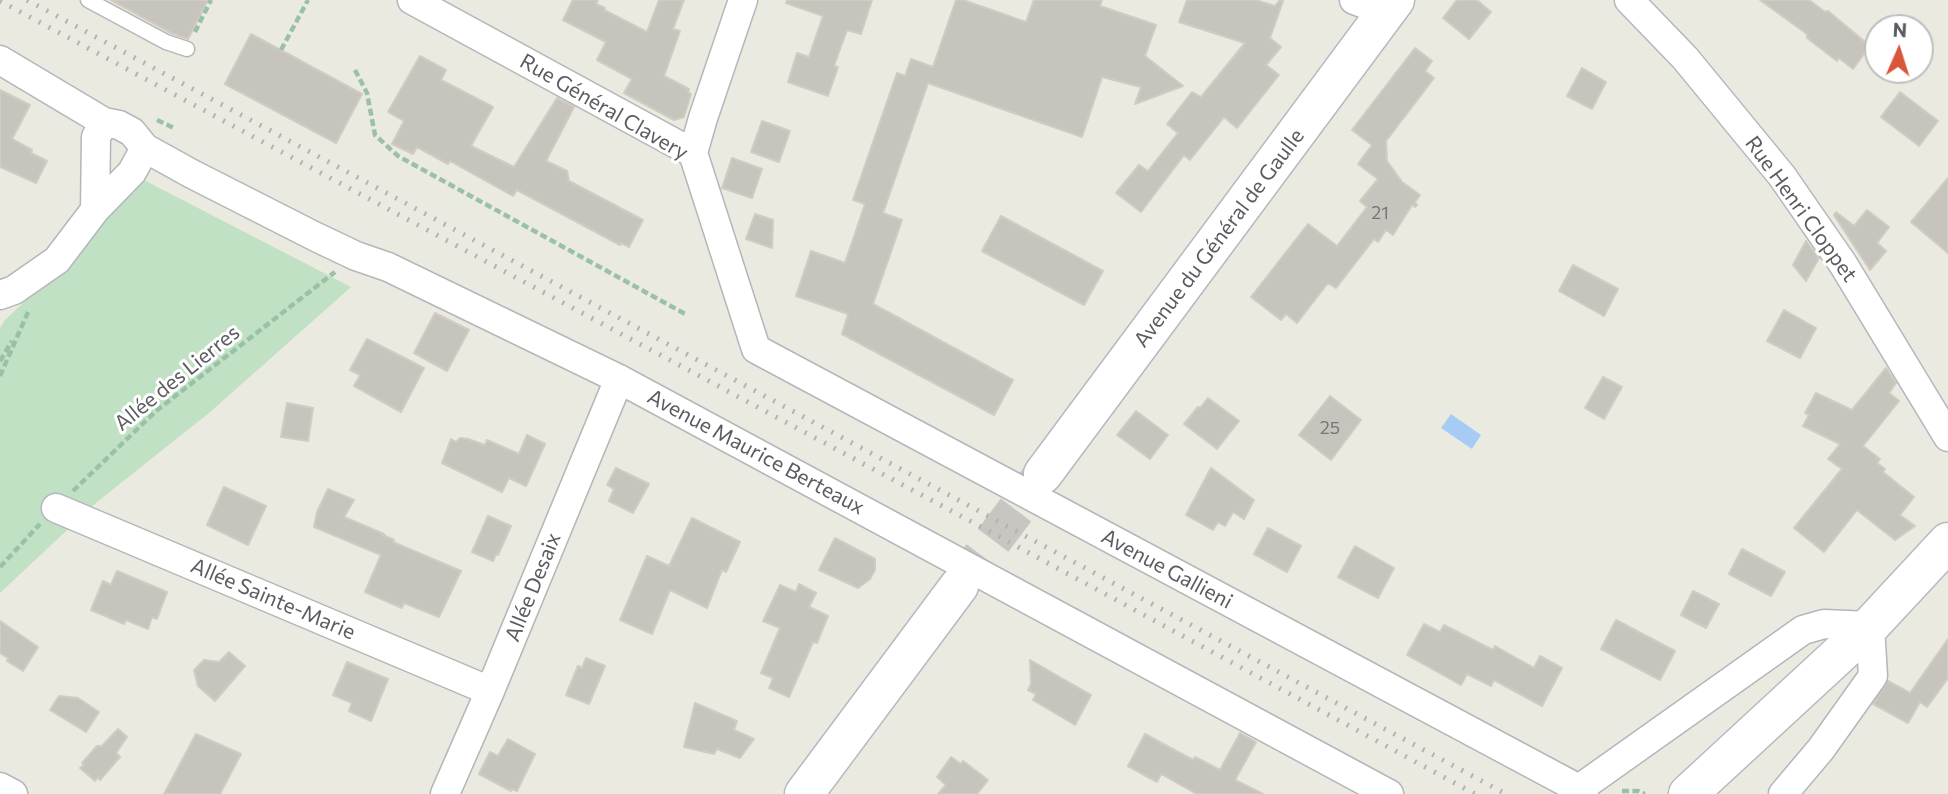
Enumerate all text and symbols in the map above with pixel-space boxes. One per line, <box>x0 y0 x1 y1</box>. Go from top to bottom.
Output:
north arrow <box>1864 14 1934 84</box>
text: N <box>1892 18 1908 41</box>
street label: Rue Général Clavery <box>515 49 693 165</box>
street label: Avenue du Général de Gaulle <box>1129 124 1309 352</box>
street label: Rue Henri Cloppet <box>1740 131 1862 287</box>
house number: 21 <box>1371 202 1389 224</box>
street label: Allée des Lierres <box>109 320 245 436</box>
street label: Avenue Maurice Berteaux <box>643 384 869 520</box>
house number: 25 <box>1320 417 1340 439</box>
street label: Avenue Gallieni <box>1097 524 1237 614</box>
street label: Allée Desaix <box>500 529 566 645</box>
street label: Allée Sainte-Marie <box>187 553 359 645</box>

